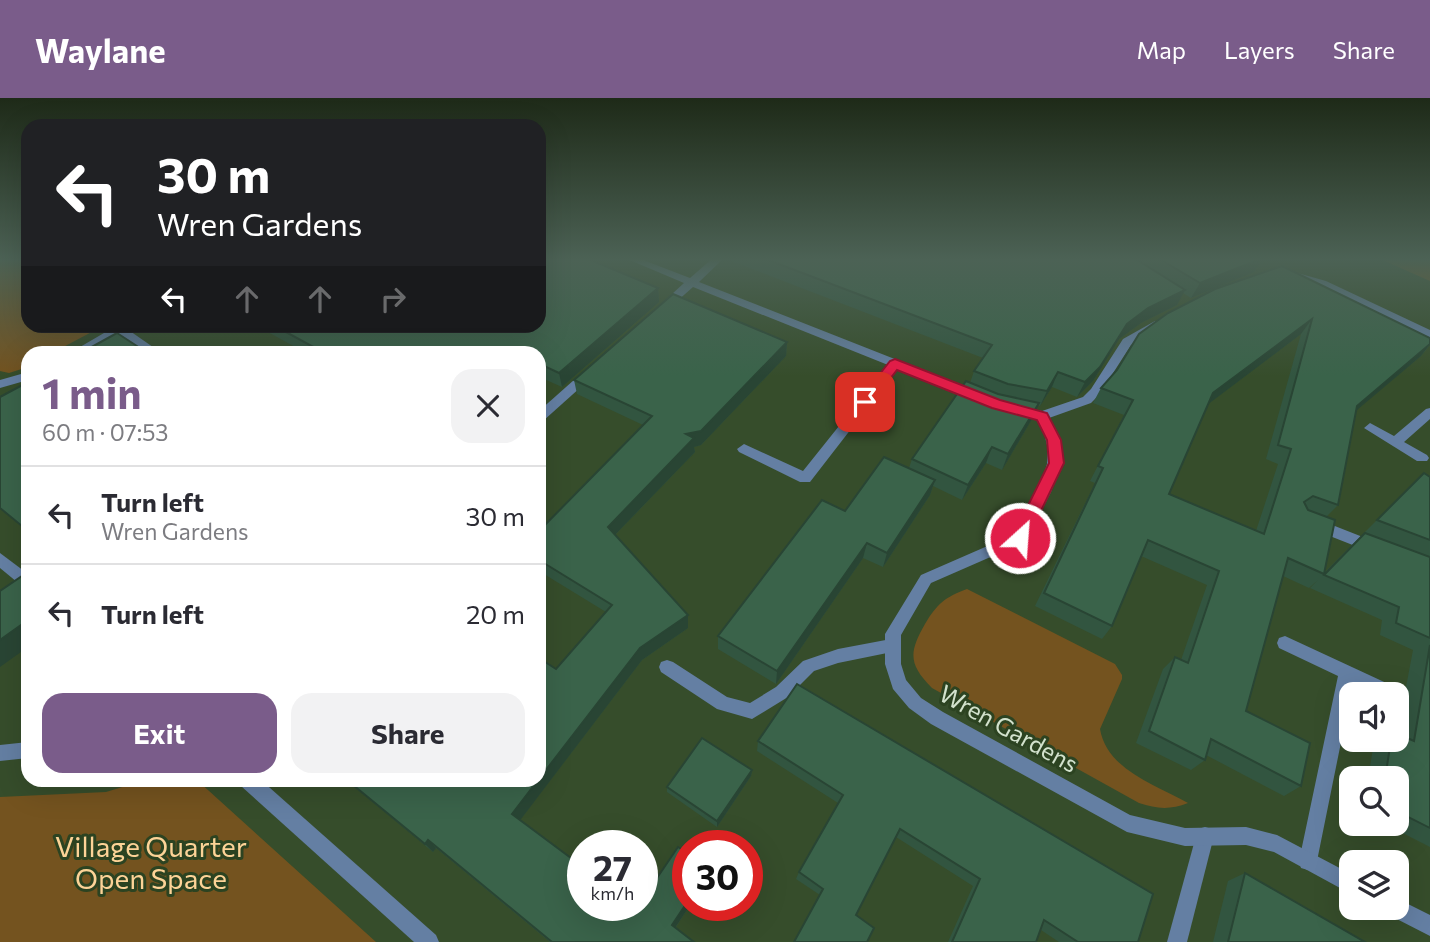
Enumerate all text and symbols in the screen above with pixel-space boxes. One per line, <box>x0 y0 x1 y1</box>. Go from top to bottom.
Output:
text: Waylane <box>35 29 166 70</box>
text: Map <box>1137 35 1186 64</box>
text: Layers <box>1224 35 1295 64</box>
text: Share <box>1333 35 1395 64</box>
text: 30 m <box>157 143 270 203</box>
icon: left <box>42 147 133 238</box>
text: Wren Gardens <box>157 203 362 243</box>
icon: left <box>155 280 193 318</box>
icon: ahead <box>228 280 266 318</box>
icon: ahead <box>301 280 339 318</box>
icon: right <box>374 280 412 318</box>
text: 1 min <box>42 366 142 418</box>
button: close <box>451 369 525 443</box>
pin <box>835 372 895 432</box>
icon: arrive <box>846 383 884 421</box>
text: 60 m · 07:53 <box>42 418 169 446</box>
text: Turn left <box>101 486 204 517</box>
icon: left <box>42 496 80 534</box>
text: 30 m <box>466 500 525 531</box>
position arrow <box>983 501 1057 575</box>
text: Wren Gardens <box>101 517 249 545</box>
icon: left <box>42 594 80 632</box>
text: Turn left <box>101 598 204 629</box>
text: 20 m <box>466 598 525 629</box>
street label: Wren Gardens <box>935 678 1083 778</box>
map controls <box>1339 682 1409 920</box>
button: sound <box>1339 682 1409 752</box>
button: Exit <box>42 693 277 773</box>
button: Share <box>291 693 525 773</box>
button: search <box>1339 766 1409 836</box>
park label: Village Quarter Open Space <box>55 829 247 895</box>
speed limit sign: 30 <box>672 830 763 921</box>
text: 27 <box>593 845 632 888</box>
button: layers <box>1339 850 1409 920</box>
text: km/h <box>591 882 634 904</box>

